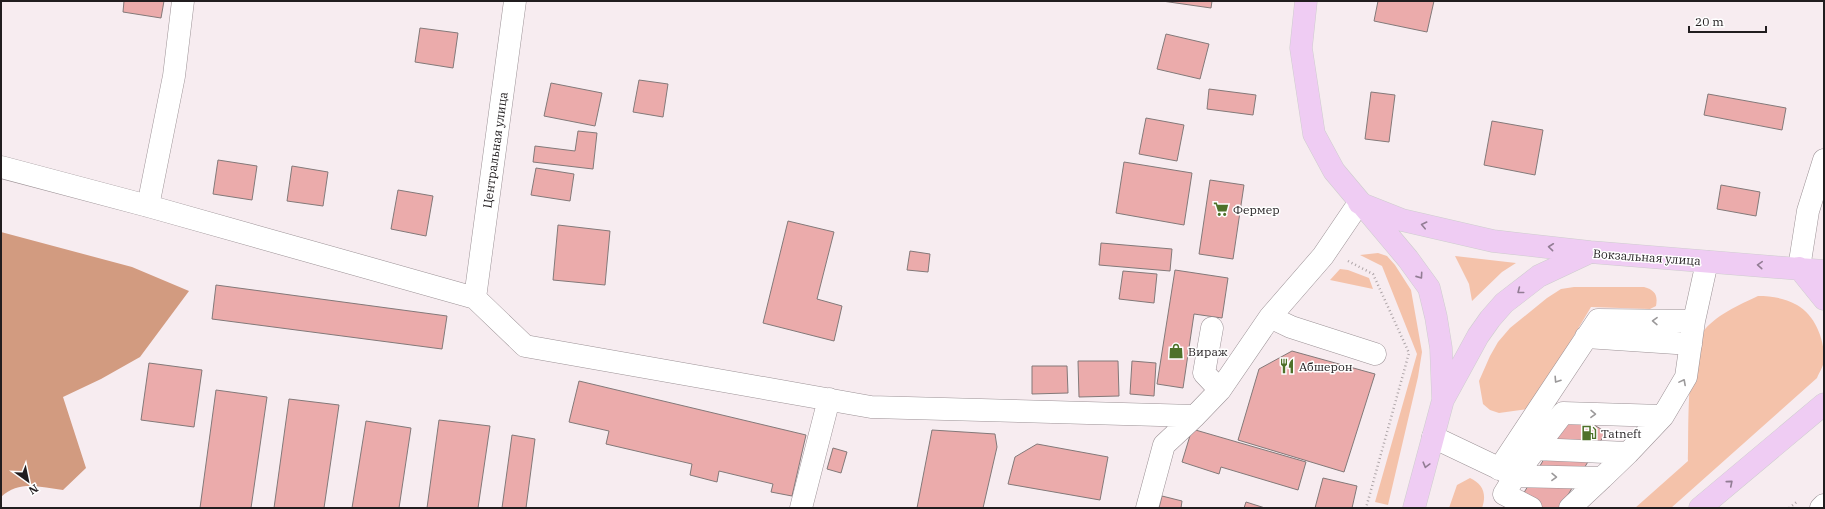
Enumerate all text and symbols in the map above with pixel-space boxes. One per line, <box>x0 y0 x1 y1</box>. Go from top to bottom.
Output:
scale bar <box>1689 8 1766 34</box>
text: 20 m <box>1695 14 1724 29</box>
street label: Центральная улица <box>479 90 511 209</box>
supermarket icon: Фермер <box>1212 200 1230 218</box>
place label: Фермер <box>1233 202 1280 217</box>
one-way arrow <box>1421 221 1427 229</box>
one-way arrow <box>1548 243 1555 252</box>
street label: Вокзальная улица <box>1593 246 1702 268</box>
one-way arrow <box>1757 261 1763 270</box>
one-way arrow <box>1415 272 1423 279</box>
one-way arrow <box>1517 286 1524 293</box>
one-way arrow <box>1652 317 1658 325</box>
shop icon: Вираж <box>1167 342 1185 360</box>
place label: Вираж <box>1188 344 1228 359</box>
restaurant icon: Абшерон <box>1278 357 1296 375</box>
place label: Абшерон <box>1299 359 1353 374</box>
one-way arrow <box>1554 376 1562 383</box>
one-way arrow <box>1678 379 1686 386</box>
one-way arrow <box>1590 410 1596 418</box>
fuel station icon: Tatneft <box>1580 424 1598 442</box>
place label: Tatneft <box>1601 426 1641 441</box>
north arrow <box>8 461 48 501</box>
one-way arrow <box>1422 461 1431 468</box>
one-way arrow <box>1551 473 1557 481</box>
text: N <box>26 481 41 498</box>
one-way arrow <box>1726 481 1733 488</box>

